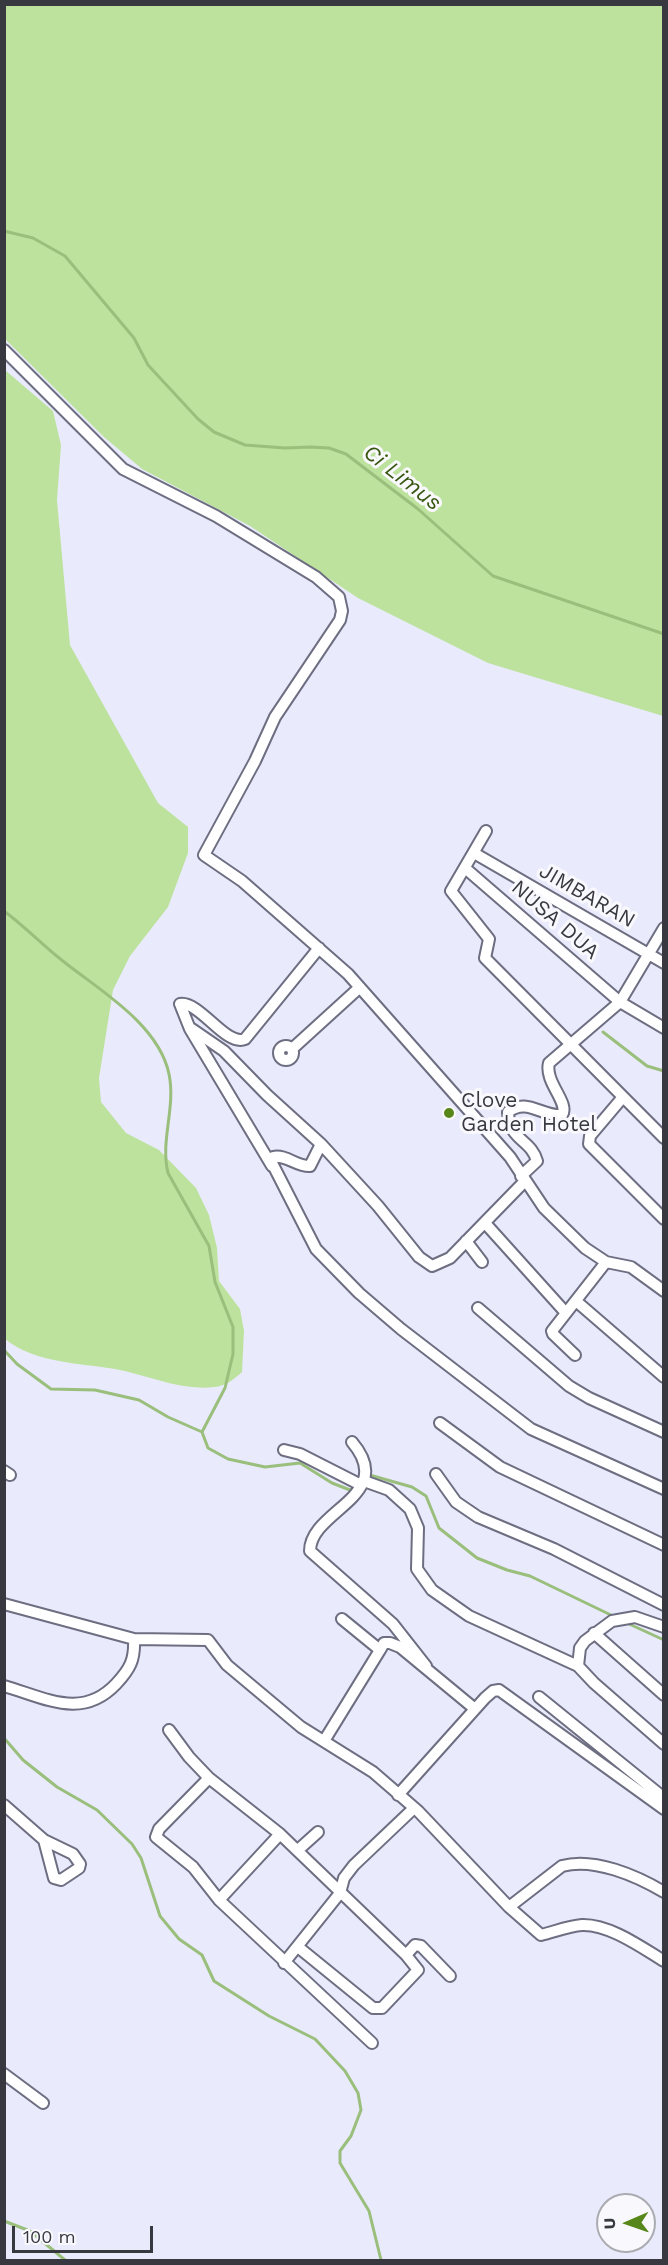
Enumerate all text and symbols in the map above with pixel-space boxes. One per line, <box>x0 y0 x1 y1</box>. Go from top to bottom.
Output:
water label: Ci Limus <box>358 439 446 517</box>
street label: JIMBARAN <box>535 858 639 934</box>
street label: NUSA DUA <box>506 875 604 965</box>
place label: Clove Garden Hotel <box>461 1088 597 1138</box>
marker: Clove Garden Hotel <box>442 1106 456 1120</box>
north arrow <box>596 2193 656 2253</box>
scale bar <box>15 2214 156 2252</box>
text: U <box>600 2218 619 2230</box>
text: 100 m <box>23 2226 76 2247</box>

